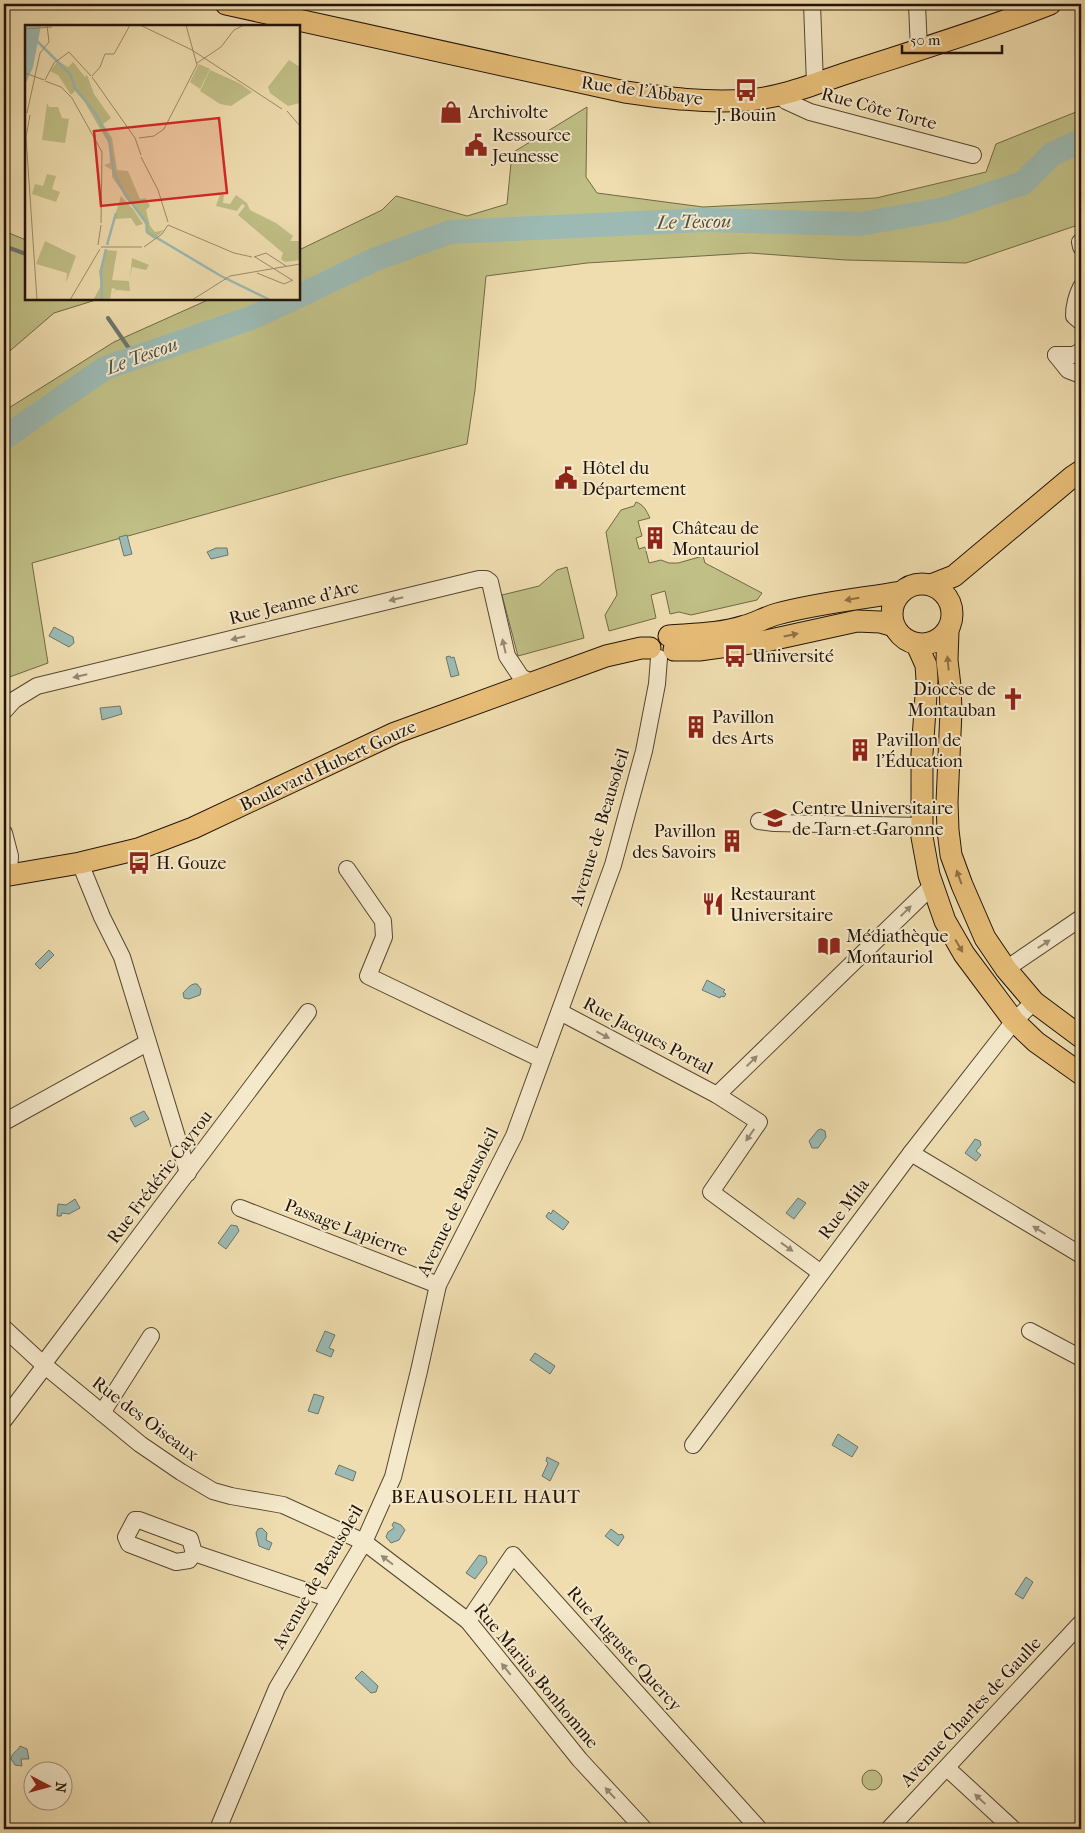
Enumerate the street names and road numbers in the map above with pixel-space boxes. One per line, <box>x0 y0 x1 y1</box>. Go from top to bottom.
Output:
street label: Rue de l'Abbaye <box>580 72 704 110</box>
street label: Rue Côte Torte <box>819 84 939 135</box>
street label: Rue Jeanne d'Arc <box>227 577 361 629</box>
street label: Boulevard Hubert Gouze <box>237 716 420 816</box>
street label: Avenue de Beausoleil <box>566 746 634 909</box>
street label: Rue Jacques Portal <box>579 993 717 1079</box>
street label: Rue Frédéric Cayrou <box>103 1106 217 1248</box>
street label: Avenue de Beausoleil <box>412 1124 503 1281</box>
street label: Rue Mila <box>814 1174 874 1244</box>
street label: Passage Lapierre <box>281 1195 411 1261</box>
street label: Rue des Oiseaux <box>88 1372 203 1466</box>
street label: Avenue de Beausoleil <box>268 1501 368 1654</box>
street label: Rue Auguste Quercy <box>562 1582 687 1717</box>
street label: Rue Marius Bonhomme <box>469 1599 603 1753</box>
street label: Avenue Charles de Gaulle <box>896 1633 1046 1792</box>

